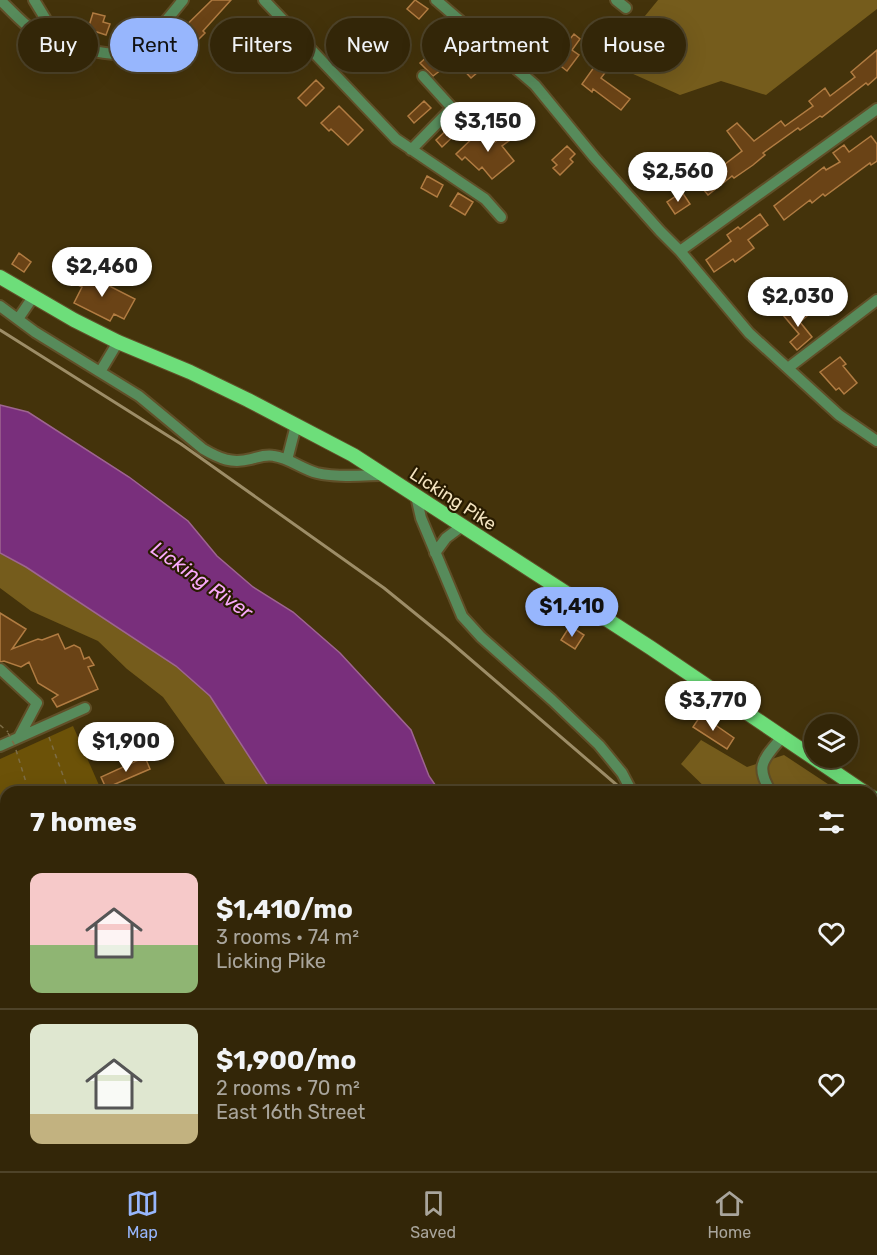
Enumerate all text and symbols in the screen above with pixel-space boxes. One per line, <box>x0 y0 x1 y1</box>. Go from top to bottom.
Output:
chip: Buy <box>18 18 98 72</box>
chip: Rent <box>110 18 198 72</box>
chip: Filters <box>210 18 314 72</box>
chip: New <box>326 18 410 72</box>
chip: Apartment <box>422 18 570 72</box>
chip: House <box>582 18 686 72</box>
pin: $3,150 <box>439 102 537 153</box>
text: $3,150 <box>454 109 522 133</box>
pin: $2,560 <box>629 152 727 203</box>
text: $2,560 <box>642 159 714 183</box>
pin: $2,460 <box>53 247 151 298</box>
text: $2,460 <box>66 254 138 278</box>
pin: $2,030 <box>749 277 847 328</box>
text: $2,030 <box>762 284 834 308</box>
street label: Licking Pike <box>406 463 500 535</box>
water label: Licking River <box>147 536 259 625</box>
pin: $1,410 <box>523 587 621 638</box>
text: $1,410 <box>539 594 605 618</box>
pin: $3,770 <box>664 681 762 732</box>
text: $3,770 <box>679 688 747 712</box>
map controls <box>804 714 858 768</box>
button: layers <box>804 714 858 768</box>
pin: $1,900 <box>77 722 175 773</box>
text: $1,900 <box>92 729 160 753</box>
icon: filters <box>815 806 848 839</box>
text: 7 homes <box>30 807 137 838</box>
text: $1,410/mo <box>216 894 353 925</box>
icon: home <box>78 897 150 969</box>
icon: heart <box>815 917 848 950</box>
text: 3 rooms · 74 m² <box>216 925 359 949</box>
text: Licking Pike <box>216 949 326 973</box>
text: $1,900/mo <box>216 1045 356 1076</box>
icon: home <box>78 1048 150 1120</box>
icon: heart <box>815 1068 848 1101</box>
text: 2 rooms · 70 m² <box>216 1076 360 1100</box>
text: East 16th Street <box>216 1100 365 1124</box>
tab: Map <box>126 1187 159 1242</box>
tab: Saved <box>410 1187 456 1242</box>
tab: Home <box>707 1187 751 1242</box>

